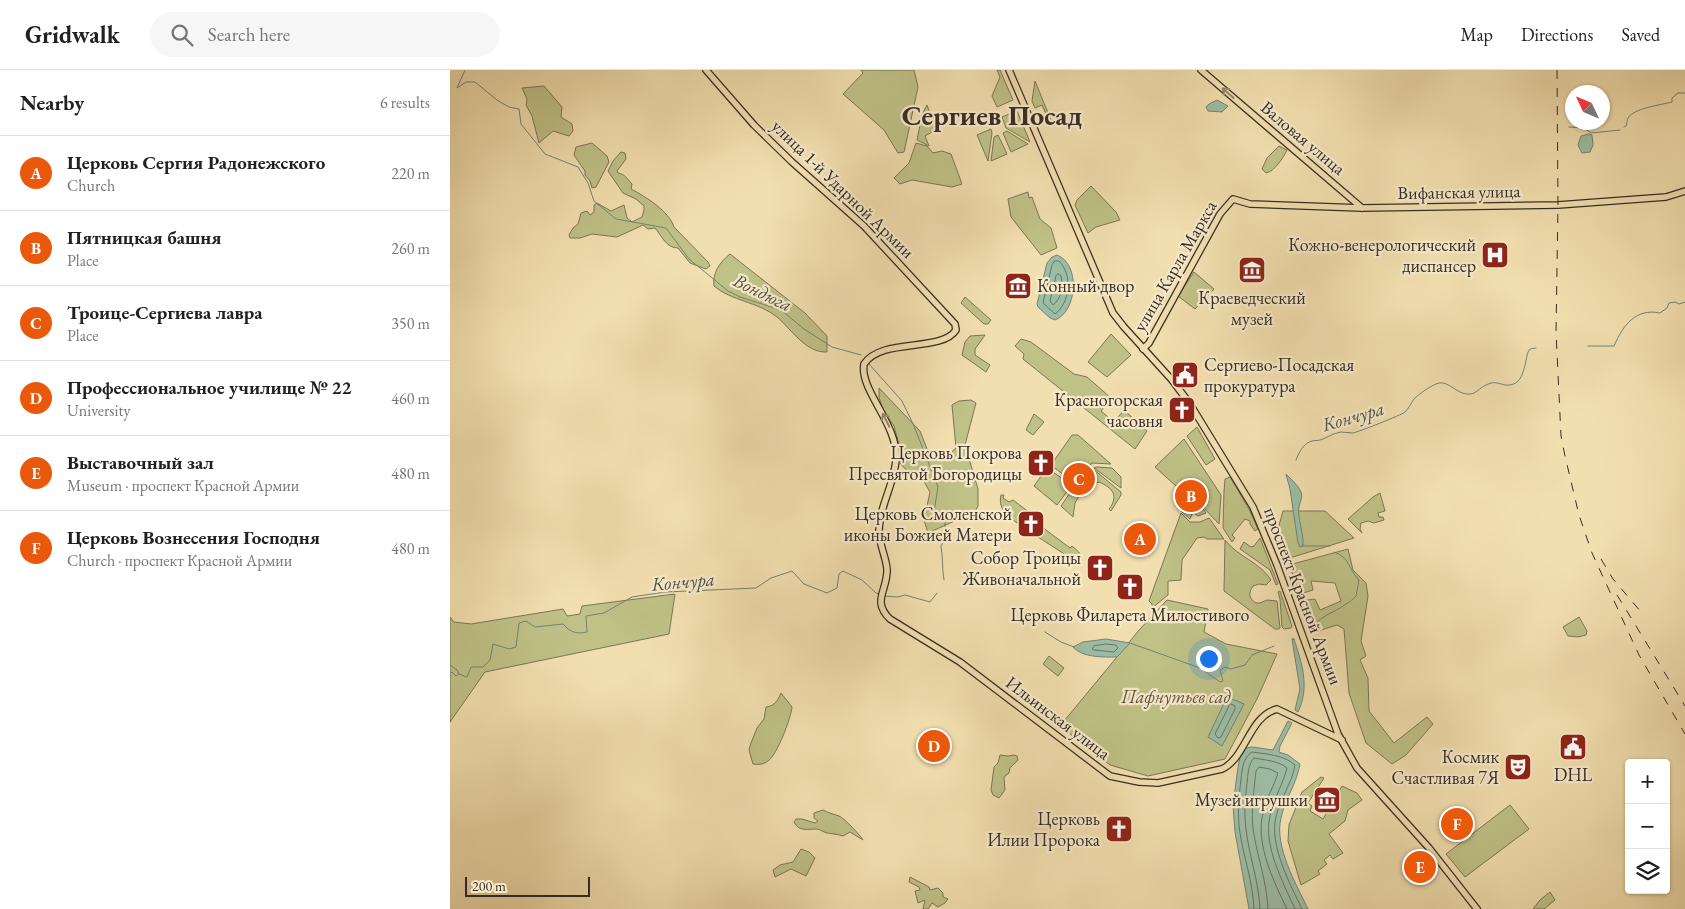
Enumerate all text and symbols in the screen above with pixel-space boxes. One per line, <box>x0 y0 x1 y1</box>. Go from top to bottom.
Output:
search box <box>150 12 500 57</box>
text: Gridwalk <box>25 19 120 50</box>
icon: search <box>168 21 196 49</box>
text: Search here <box>208 22 290 47</box>
text: Map <box>1461 23 1493 46</box>
text: Directions <box>1521 23 1593 46</box>
text: Saved <box>1621 23 1660 46</box>
north arrow <box>1565 85 1610 130</box>
one-way arrow <box>1221 87 1234 99</box>
text: Nearby <box>20 89 84 116</box>
text: 6 results <box>380 92 430 113</box>
street label: Валовая улица <box>1256 95 1351 180</box>
district label: Сергиев Посад <box>902 97 1083 133</box>
street label: улица 1-й Ударной Армии <box>767 114 920 263</box>
text: Церковь Сергия Радонежского <box>67 150 325 175</box>
text: A <box>30 163 42 184</box>
text: 220 m <box>391 163 430 184</box>
text: Church <box>67 175 115 196</box>
street label: Вифанская улица <box>1397 179 1522 204</box>
street label: улица Карла Маркса <box>1128 195 1222 336</box>
text: Пятницкая башня <box>67 225 222 250</box>
place label: Кожно-венерологический диспансер <box>1288 233 1476 277</box>
text: B <box>31 238 41 259</box>
text: 260 m <box>391 238 430 259</box>
hospital icon: Кожно-венерологический диспансер <box>1480 240 1510 270</box>
text: Place <box>67 250 99 271</box>
museum icon: Краеведческий музей <box>1237 255 1267 285</box>
water label: Вондюга <box>728 267 796 317</box>
museum icon: Конный двор <box>1003 271 1033 301</box>
place label: Конный двор <box>1037 274 1134 297</box>
place label: Краеведческий музей <box>1198 286 1306 330</box>
text: Троице-Сергиева лавра <box>67 300 263 325</box>
text: C <box>30 313 42 334</box>
text: 350 m <box>391 313 430 334</box>
text: Place <box>67 325 99 346</box>
place label: Сергиево-Посадская прокуратура <box>1204 353 1354 397</box>
public building icon: Сергиево-Посадская прокуратура <box>1170 360 1200 390</box>
text: Профессиональное училище № 22 <box>67 375 352 400</box>
text: D <box>30 388 42 409</box>
text: 460 m <box>391 388 430 409</box>
place label: Красногорская часовня <box>1054 388 1163 432</box>
church icon: Красногорская часовня <box>1167 395 1197 425</box>
water label: Кончура <box>1318 396 1387 438</box>
text: University <box>67 400 131 421</box>
one-way arrow <box>881 413 890 428</box>
place label: Церковь Покрова Пресвятой Богородицы <box>848 441 1023 485</box>
church icon: Церковь Покрова Пресвятой Богородицы <box>1026 448 1056 478</box>
text: Выставочный зал <box>67 450 214 475</box>
pin: C <box>1063 460 1095 498</box>
text: E <box>31 463 41 484</box>
text: 480 m <box>391 463 430 484</box>
text: Museum · проспект Красной Армии <box>67 475 299 496</box>
pin: B <box>1175 477 1207 515</box>
place label: Церковь Смоленской иконы Божией Матери <box>844 502 1012 546</box>
street label: проспект Красной Армии <box>1259 504 1348 688</box>
church icon: Церковь Смоленской иконы Божией Матери <box>1016 509 1046 539</box>
pin: A <box>1124 520 1156 558</box>
text: Церковь Вознесения Господня <box>67 525 320 550</box>
text: F <box>32 538 40 559</box>
text: 480 m <box>391 538 430 559</box>
place label: Собор Троицы Живоначальной <box>961 546 1081 590</box>
text: Church · проспект Красной Армии <box>67 550 292 571</box>
church icon: Собор Троицы Живоначальной <box>1085 553 1115 583</box>
water label: Кончура <box>649 566 716 597</box>
church icon: Церковь Филарета Милостивого <box>1115 572 1145 602</box>
place label: Церковь Филарета Милостивого <box>1011 603 1250 626</box>
your location <box>1196 646 1222 672</box>
street label: Ильинская улица <box>1001 671 1116 765</box>
park label: Пафнутьев сад <box>1120 685 1232 709</box>
pin: D <box>918 727 950 765</box>
public building icon: DHL <box>1558 732 1588 762</box>
place label: Космик Счастливая 7Я <box>1391 745 1499 789</box>
theatre icon: Космик Счастливая 7Я <box>1503 752 1533 782</box>
map controls <box>1625 759 1670 894</box>
button: + <box>1625 759 1670 804</box>
place label: DHL <box>1554 763 1593 786</box>
museum icon: Музей игрушки <box>1312 785 1342 815</box>
place label: Музей игрушки <box>1195 788 1308 811</box>
button: − <box>1625 804 1670 849</box>
pin: F <box>1441 805 1473 843</box>
place label: Церковь Илии Пророка <box>987 807 1101 851</box>
church icon: Церковь Илии Пророка <box>1104 814 1134 844</box>
pin: E <box>1404 848 1436 886</box>
button: layers <box>1625 849 1670 894</box>
scale bar <box>465 874 590 897</box>
text: 200 m <box>472 877 506 895</box>

